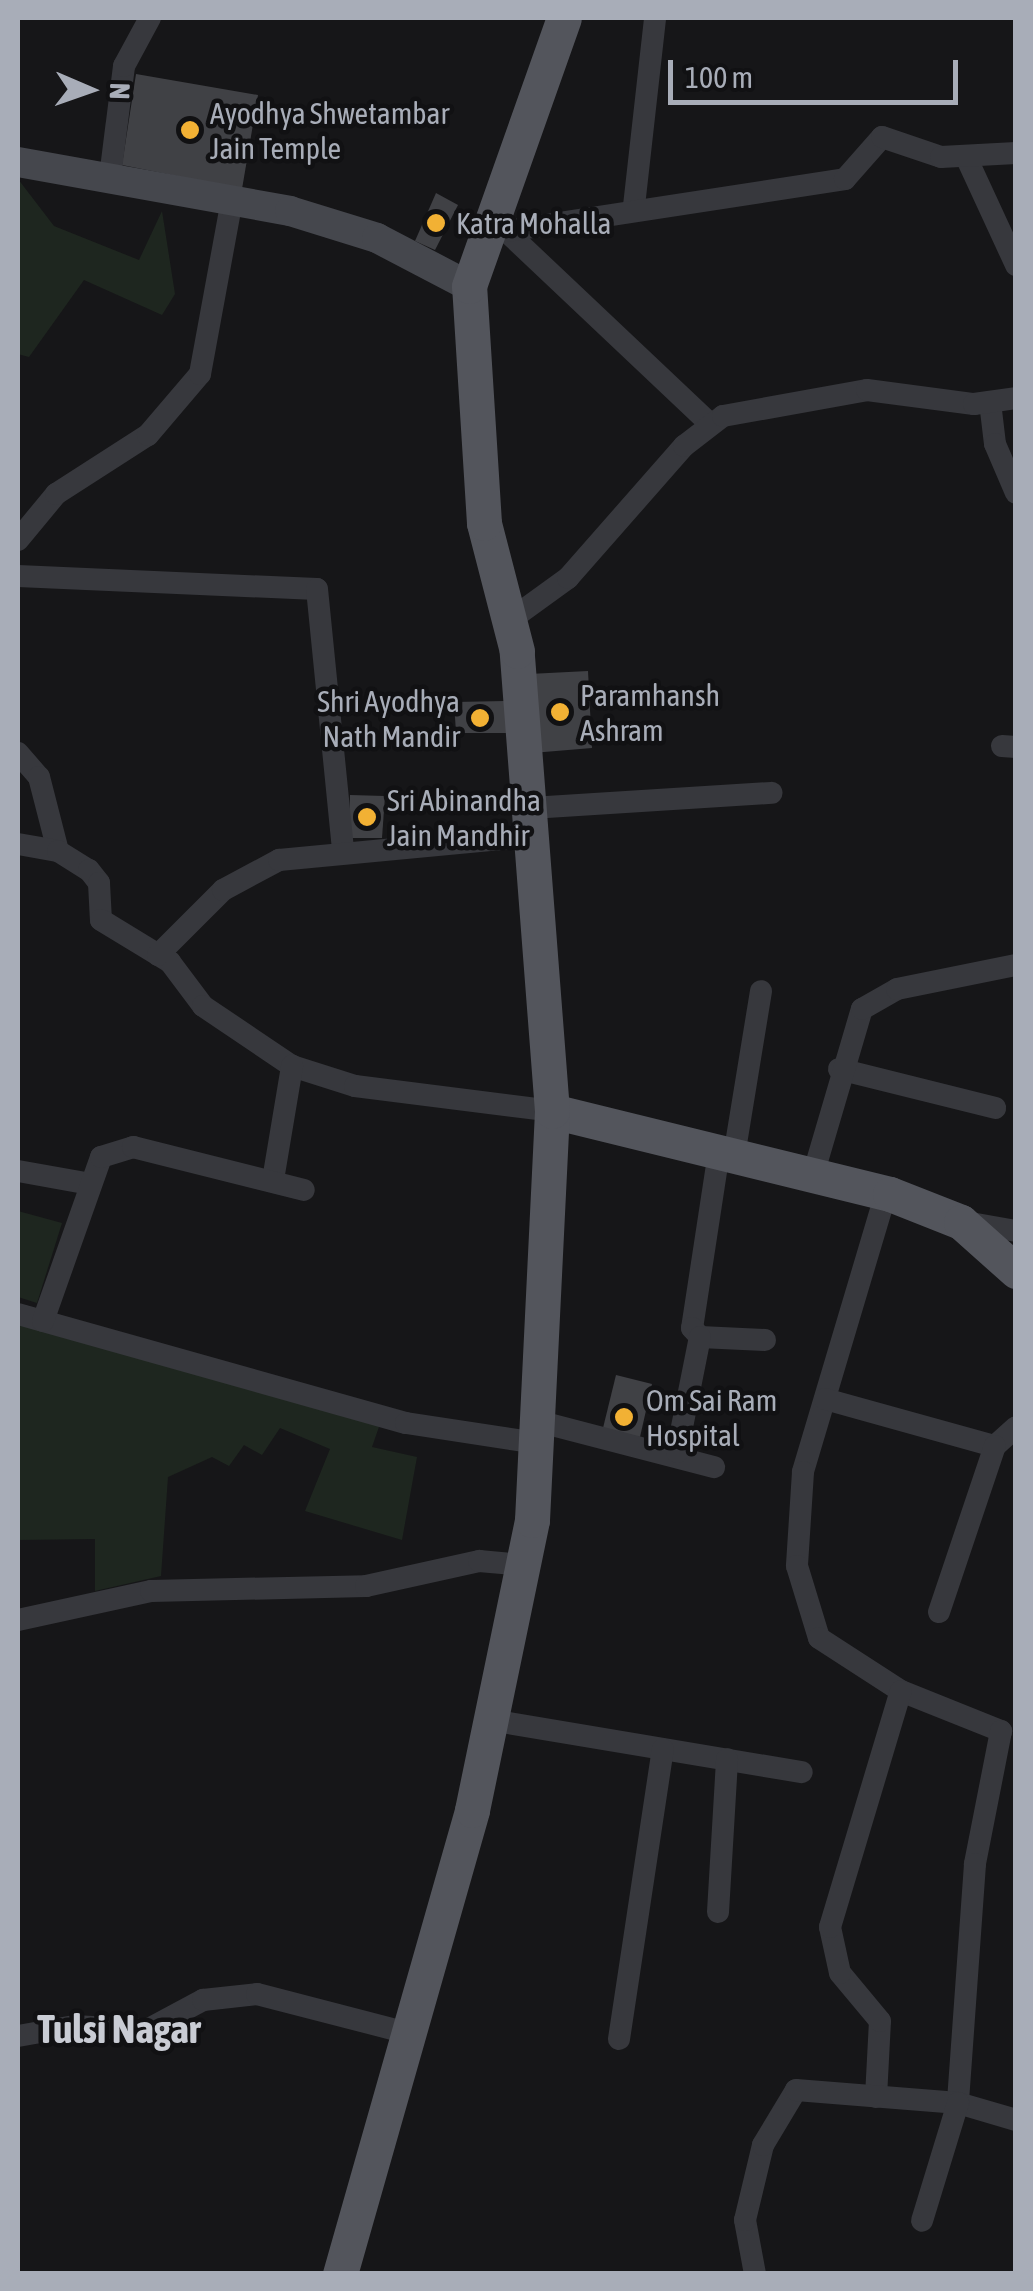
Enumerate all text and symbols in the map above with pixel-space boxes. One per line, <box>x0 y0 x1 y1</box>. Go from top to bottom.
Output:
north arrow <box>40 40 140 140</box>
scale bar <box>673 40 963 102</box>
text: 100 m <box>685 60 753 94</box>
text: N <box>104 82 136 100</box>
place label: Ayodhya Shwetambar Jain Temple <box>210 95 449 166</box>
marker: Ayodhya Shwetambar Jain Temple <box>179 119 201 141</box>
place label: Katra Mohalla <box>456 205 612 241</box>
marker: Katra Mohalla <box>425 212 447 234</box>
place label: Paramhansh Ashram <box>580 677 720 748</box>
place label: Shri Ayodhya Nath Mandir <box>317 683 460 754</box>
marker: Paramhansh Ashram <box>549 701 571 723</box>
marker: Shri Ayodhya Nath Mandir <box>469 707 491 729</box>
place label: Sri Abinandha Jain Mandhir <box>387 782 541 852</box>
marker: Sri Abinandha Jain Mandhir <box>356 806 378 828</box>
place label: Om Sai Ram Hospital <box>646 1382 777 1452</box>
marker: Om Sai Ram Hospital <box>611 1404 637 1430</box>
district label: Tulsi Nagar <box>37 2005 201 2053</box>

